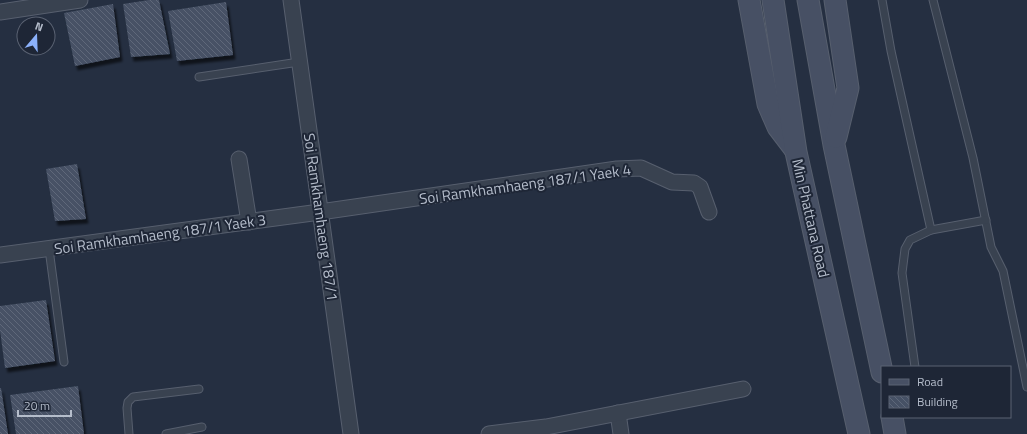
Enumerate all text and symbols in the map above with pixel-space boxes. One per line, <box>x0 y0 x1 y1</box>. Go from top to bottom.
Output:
north arrow <box>16 16 56 56</box>
text: N <box>33 18 45 35</box>
street label: Soi Ramkhamhaeng 187/1 <box>298 132 344 302</box>
street label: Min Phattana Road <box>786 156 836 280</box>
street label: Soi Ramkhamhaeng 187/1 Yaek 4 <box>418 158 632 210</box>
street label: Soi Ramkhamhaeng 187/1 Yaek 3 <box>53 208 267 260</box>
legend <box>881 366 1011 418</box>
text: Road <box>917 372 943 391</box>
scale bar <box>18 392 71 418</box>
text: Building <box>917 392 958 411</box>
text: 20 m <box>24 396 50 415</box>

